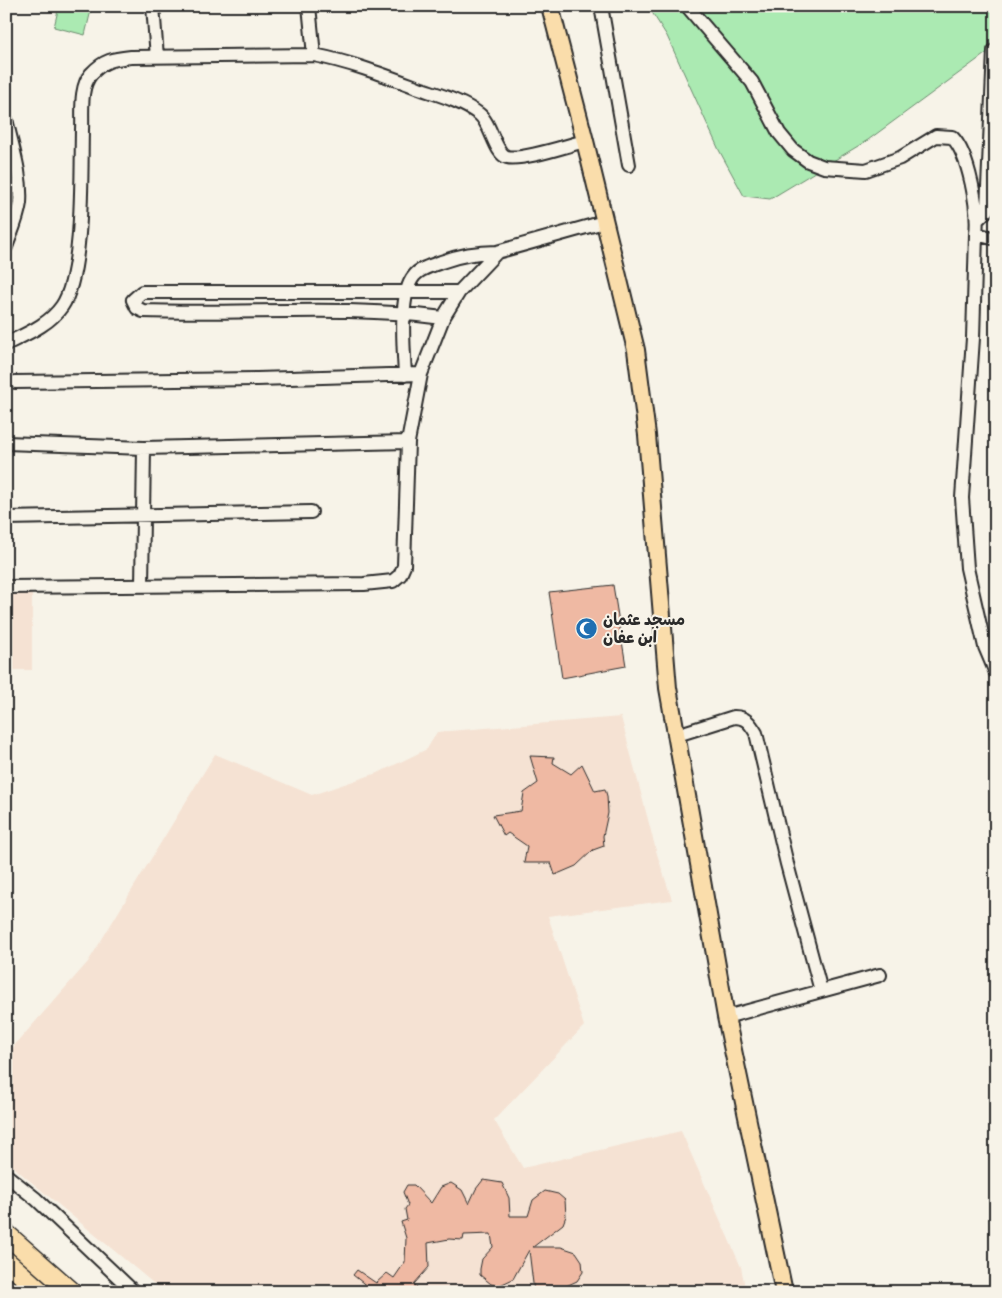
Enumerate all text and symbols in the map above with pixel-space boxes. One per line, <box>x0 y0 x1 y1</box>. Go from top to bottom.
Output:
place label: مسجد عثمان ابن عفان <box>603 610 685 648</box>
mosque icon: مسجد عثمان ابن عفان <box>575 617 599 641</box>

